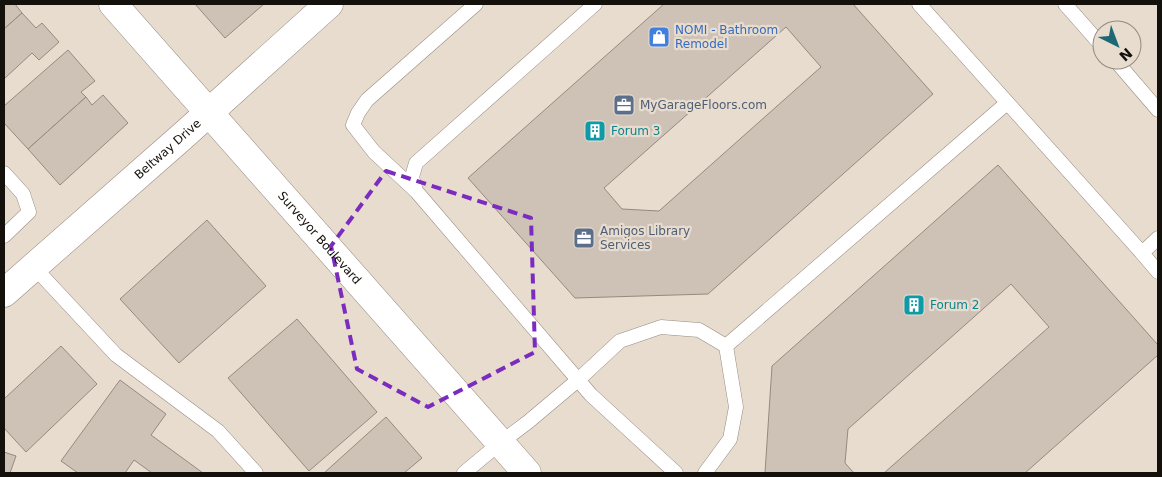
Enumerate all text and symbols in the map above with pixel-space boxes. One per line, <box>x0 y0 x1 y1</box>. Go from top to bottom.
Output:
north arrow <box>1092 20 1142 70</box>
place label: NOMI - Bathroom Remodel <box>675 23 778 51</box>
shop icon: NOMI - Bathroom Remodel <box>647 25 671 49</box>
text: N <box>1116 45 1135 65</box>
office icon: MyGarageFloors.com <box>612 93 636 117</box>
place label: MyGarageFloors.com <box>640 98 767 112</box>
street label: Beltway Drive <box>132 116 204 182</box>
building icon: Forum 3 <box>583 119 607 143</box>
place label: Forum 3 <box>611 124 661 138</box>
street label: Surveyor Boulevard <box>275 189 364 287</box>
place label: Amigos Library Services <box>600 224 690 252</box>
office icon: Amigos Library Services <box>572 226 596 250</box>
building icon: Forum 2 <box>902 293 926 317</box>
place label: Forum 2 <box>930 298 980 312</box>

